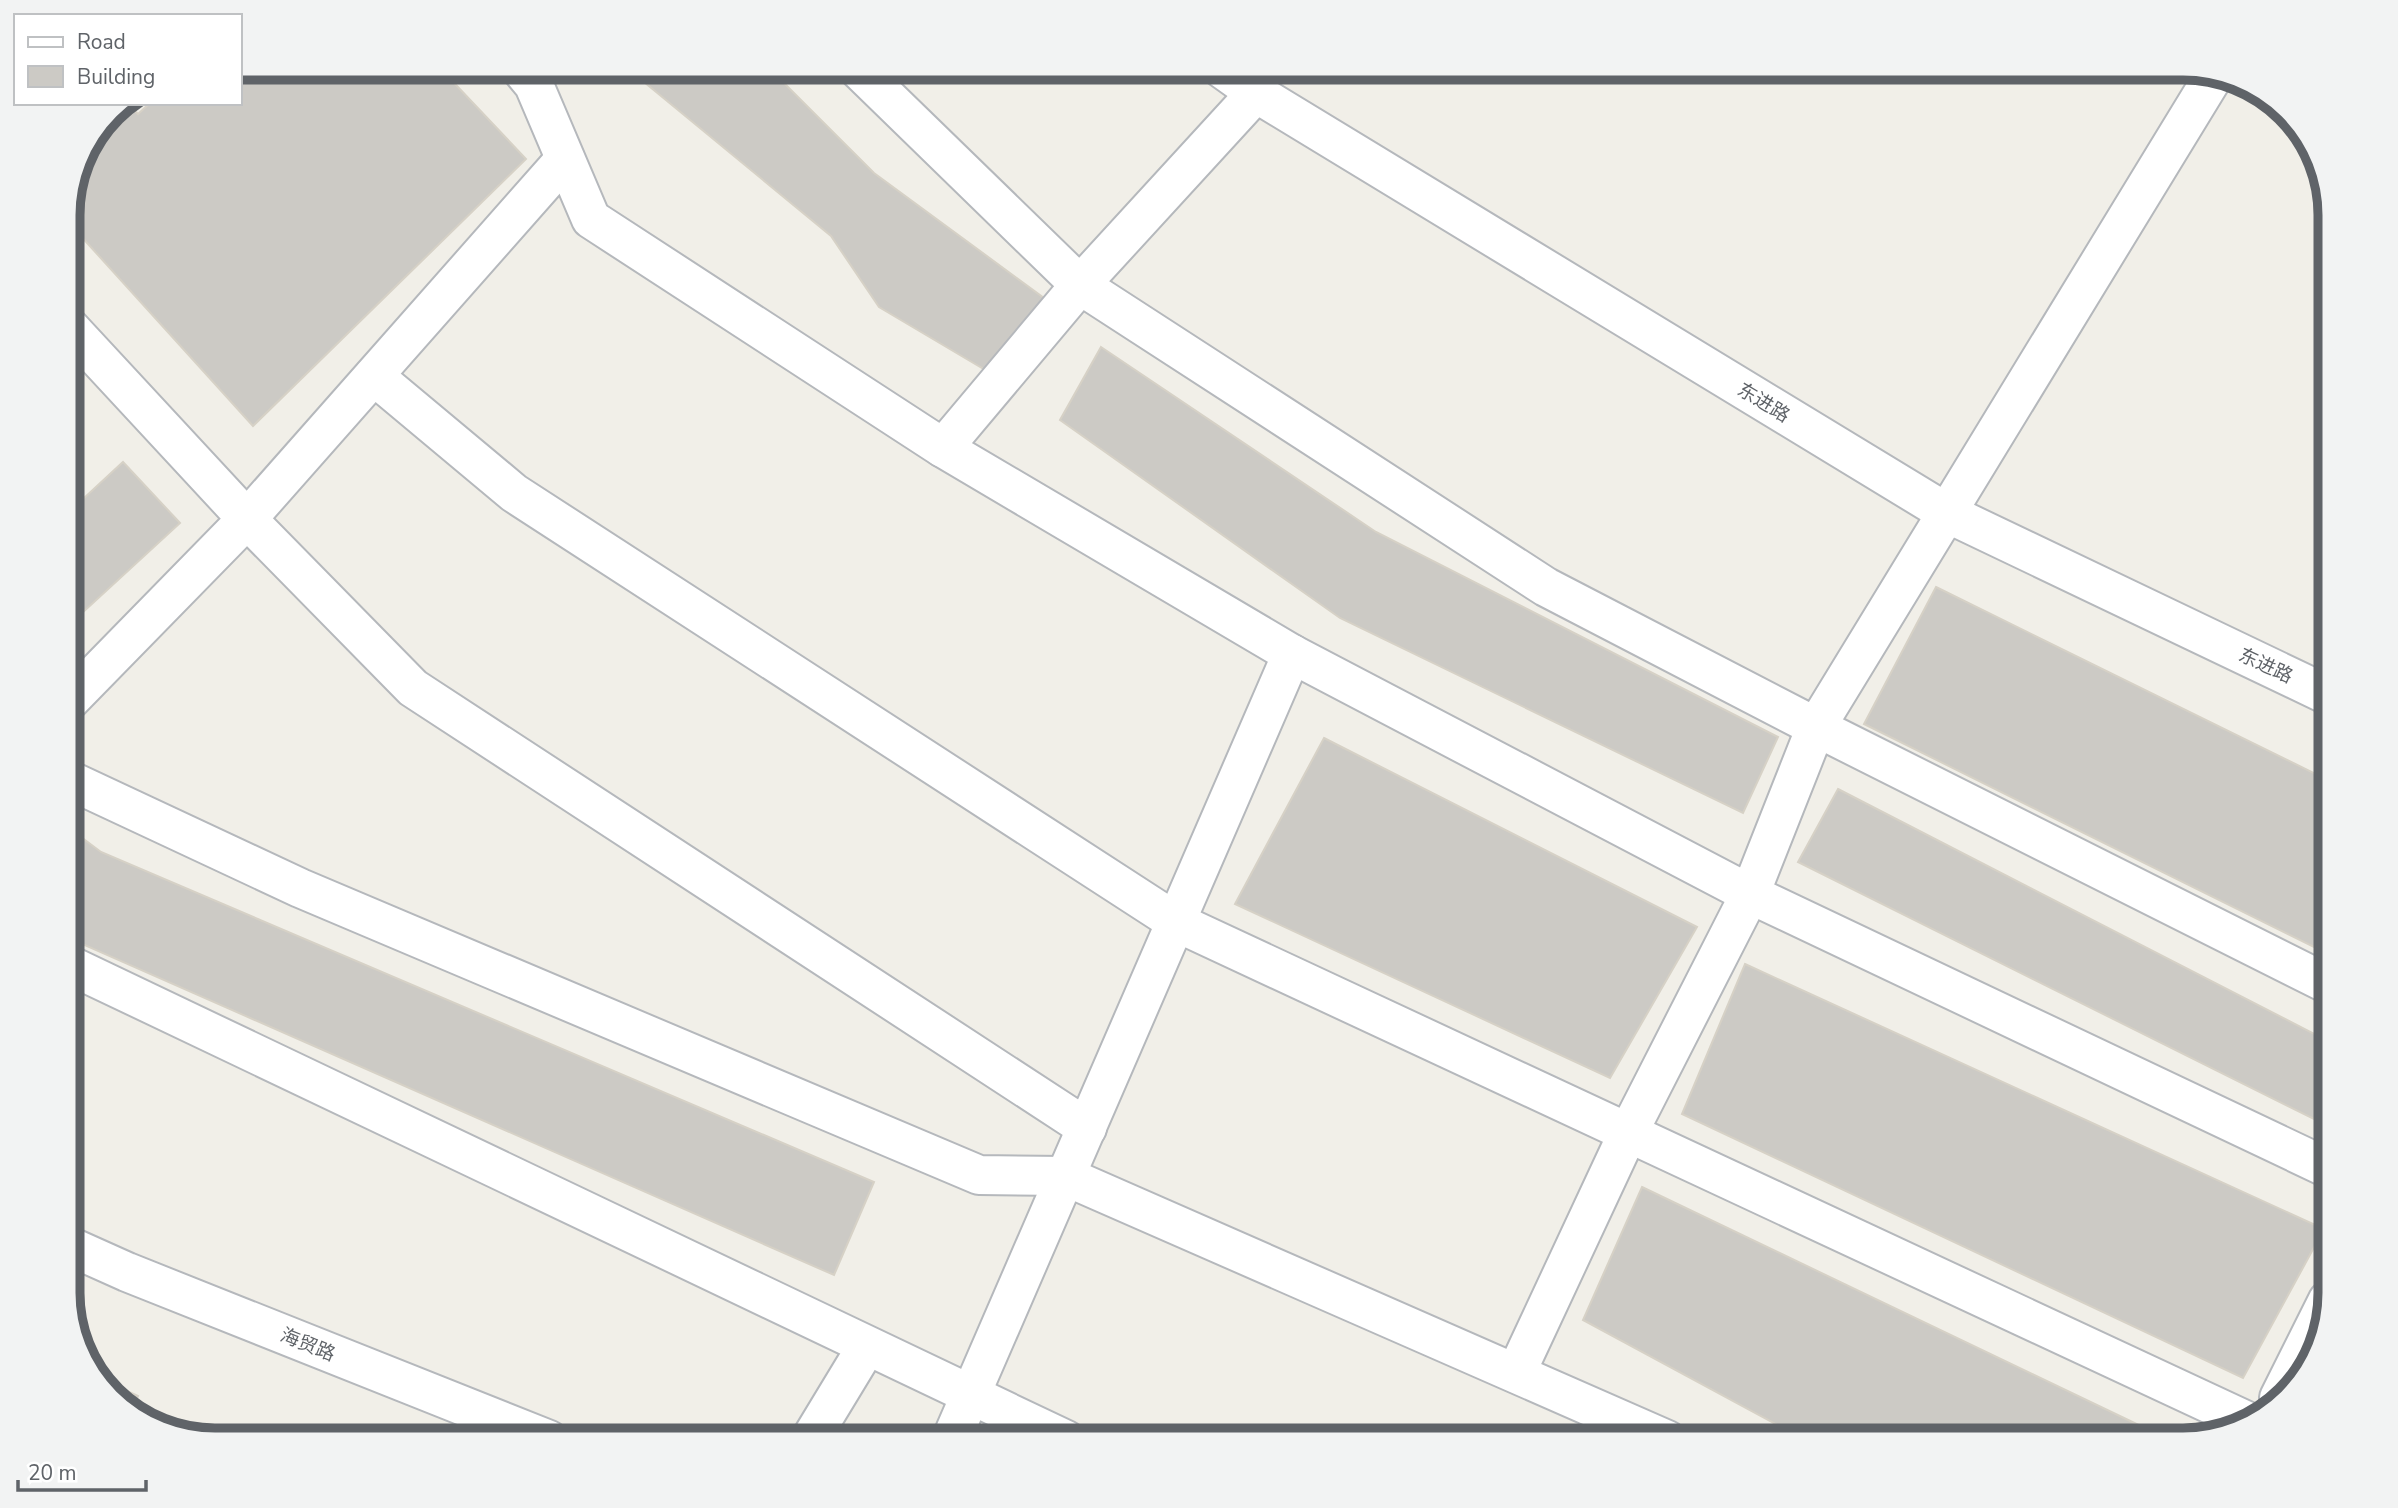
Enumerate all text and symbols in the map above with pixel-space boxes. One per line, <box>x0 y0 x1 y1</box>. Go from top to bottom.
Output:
legend <box>14 14 242 105</box>
text: Road <box>77 28 126 56</box>
text: Building <box>77 63 155 91</box>
street label: 东进路 <box>1732 377 1795 429</box>
street label: 东进路 <box>2234 642 2297 690</box>
street label: 海贸路 <box>276 1322 339 1368</box>
scale bar <box>18 1448 145 1492</box>
text: 20 m <box>28 1459 77 1487</box>

